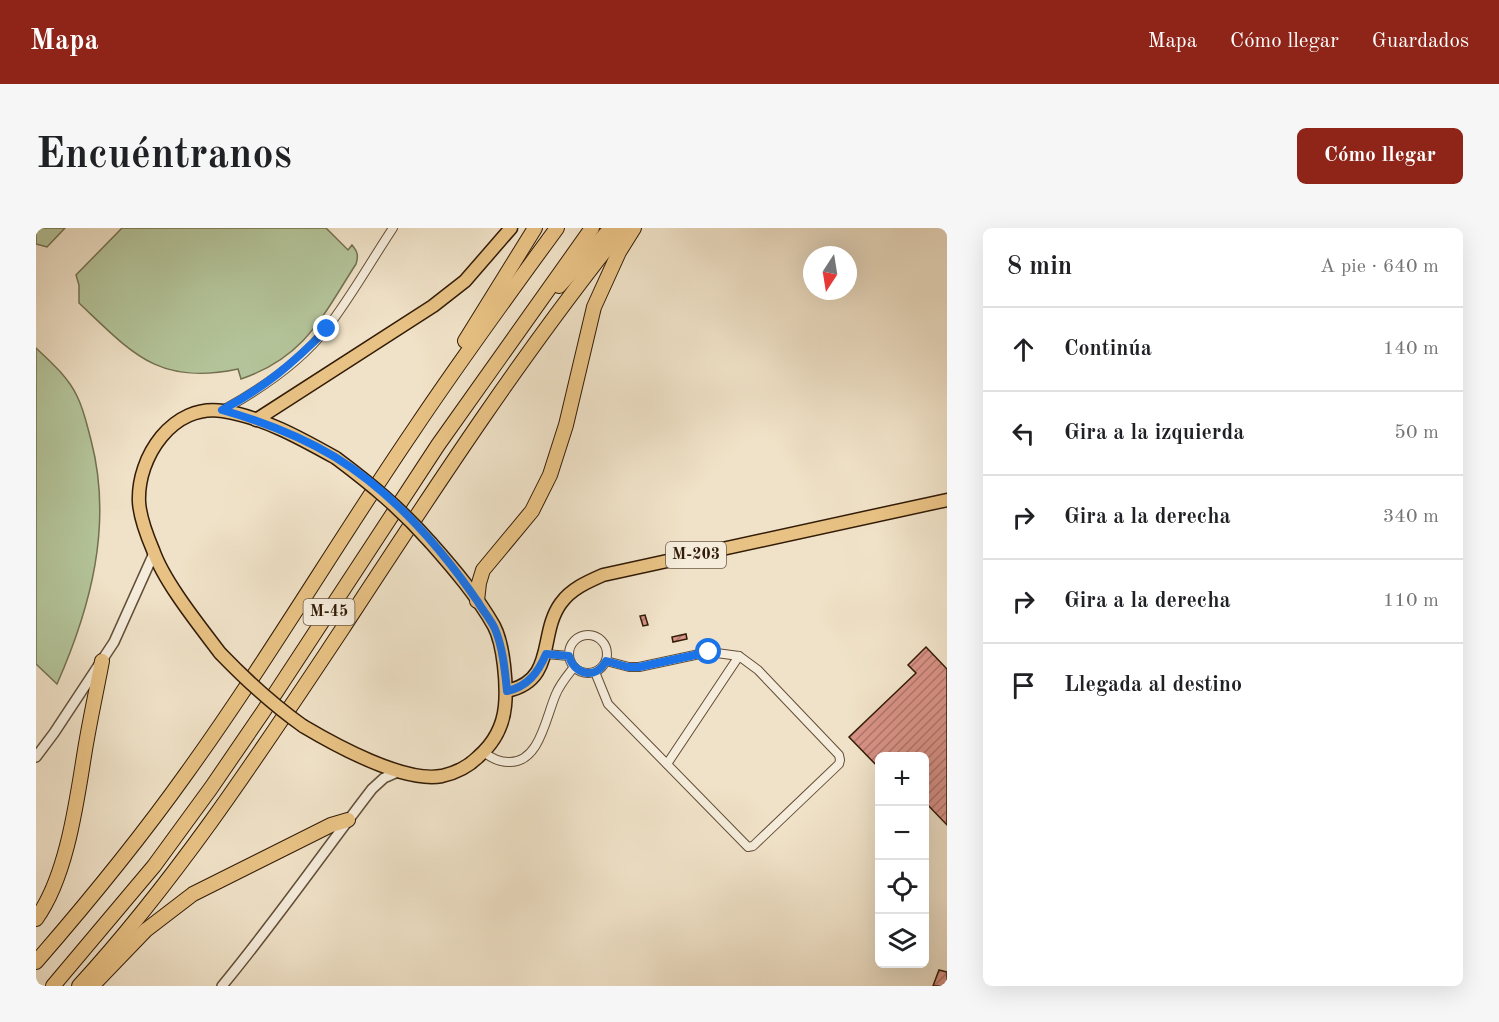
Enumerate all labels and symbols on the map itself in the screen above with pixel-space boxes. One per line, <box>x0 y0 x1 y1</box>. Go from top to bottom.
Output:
north arrow <box>803 246 857 300</box>
route end <box>313 315 339 341</box>
road number: M-203 <box>666 542 726 568</box>
road number: M-45 <box>304 599 354 625</box>
route start <box>695 638 721 664</box>

